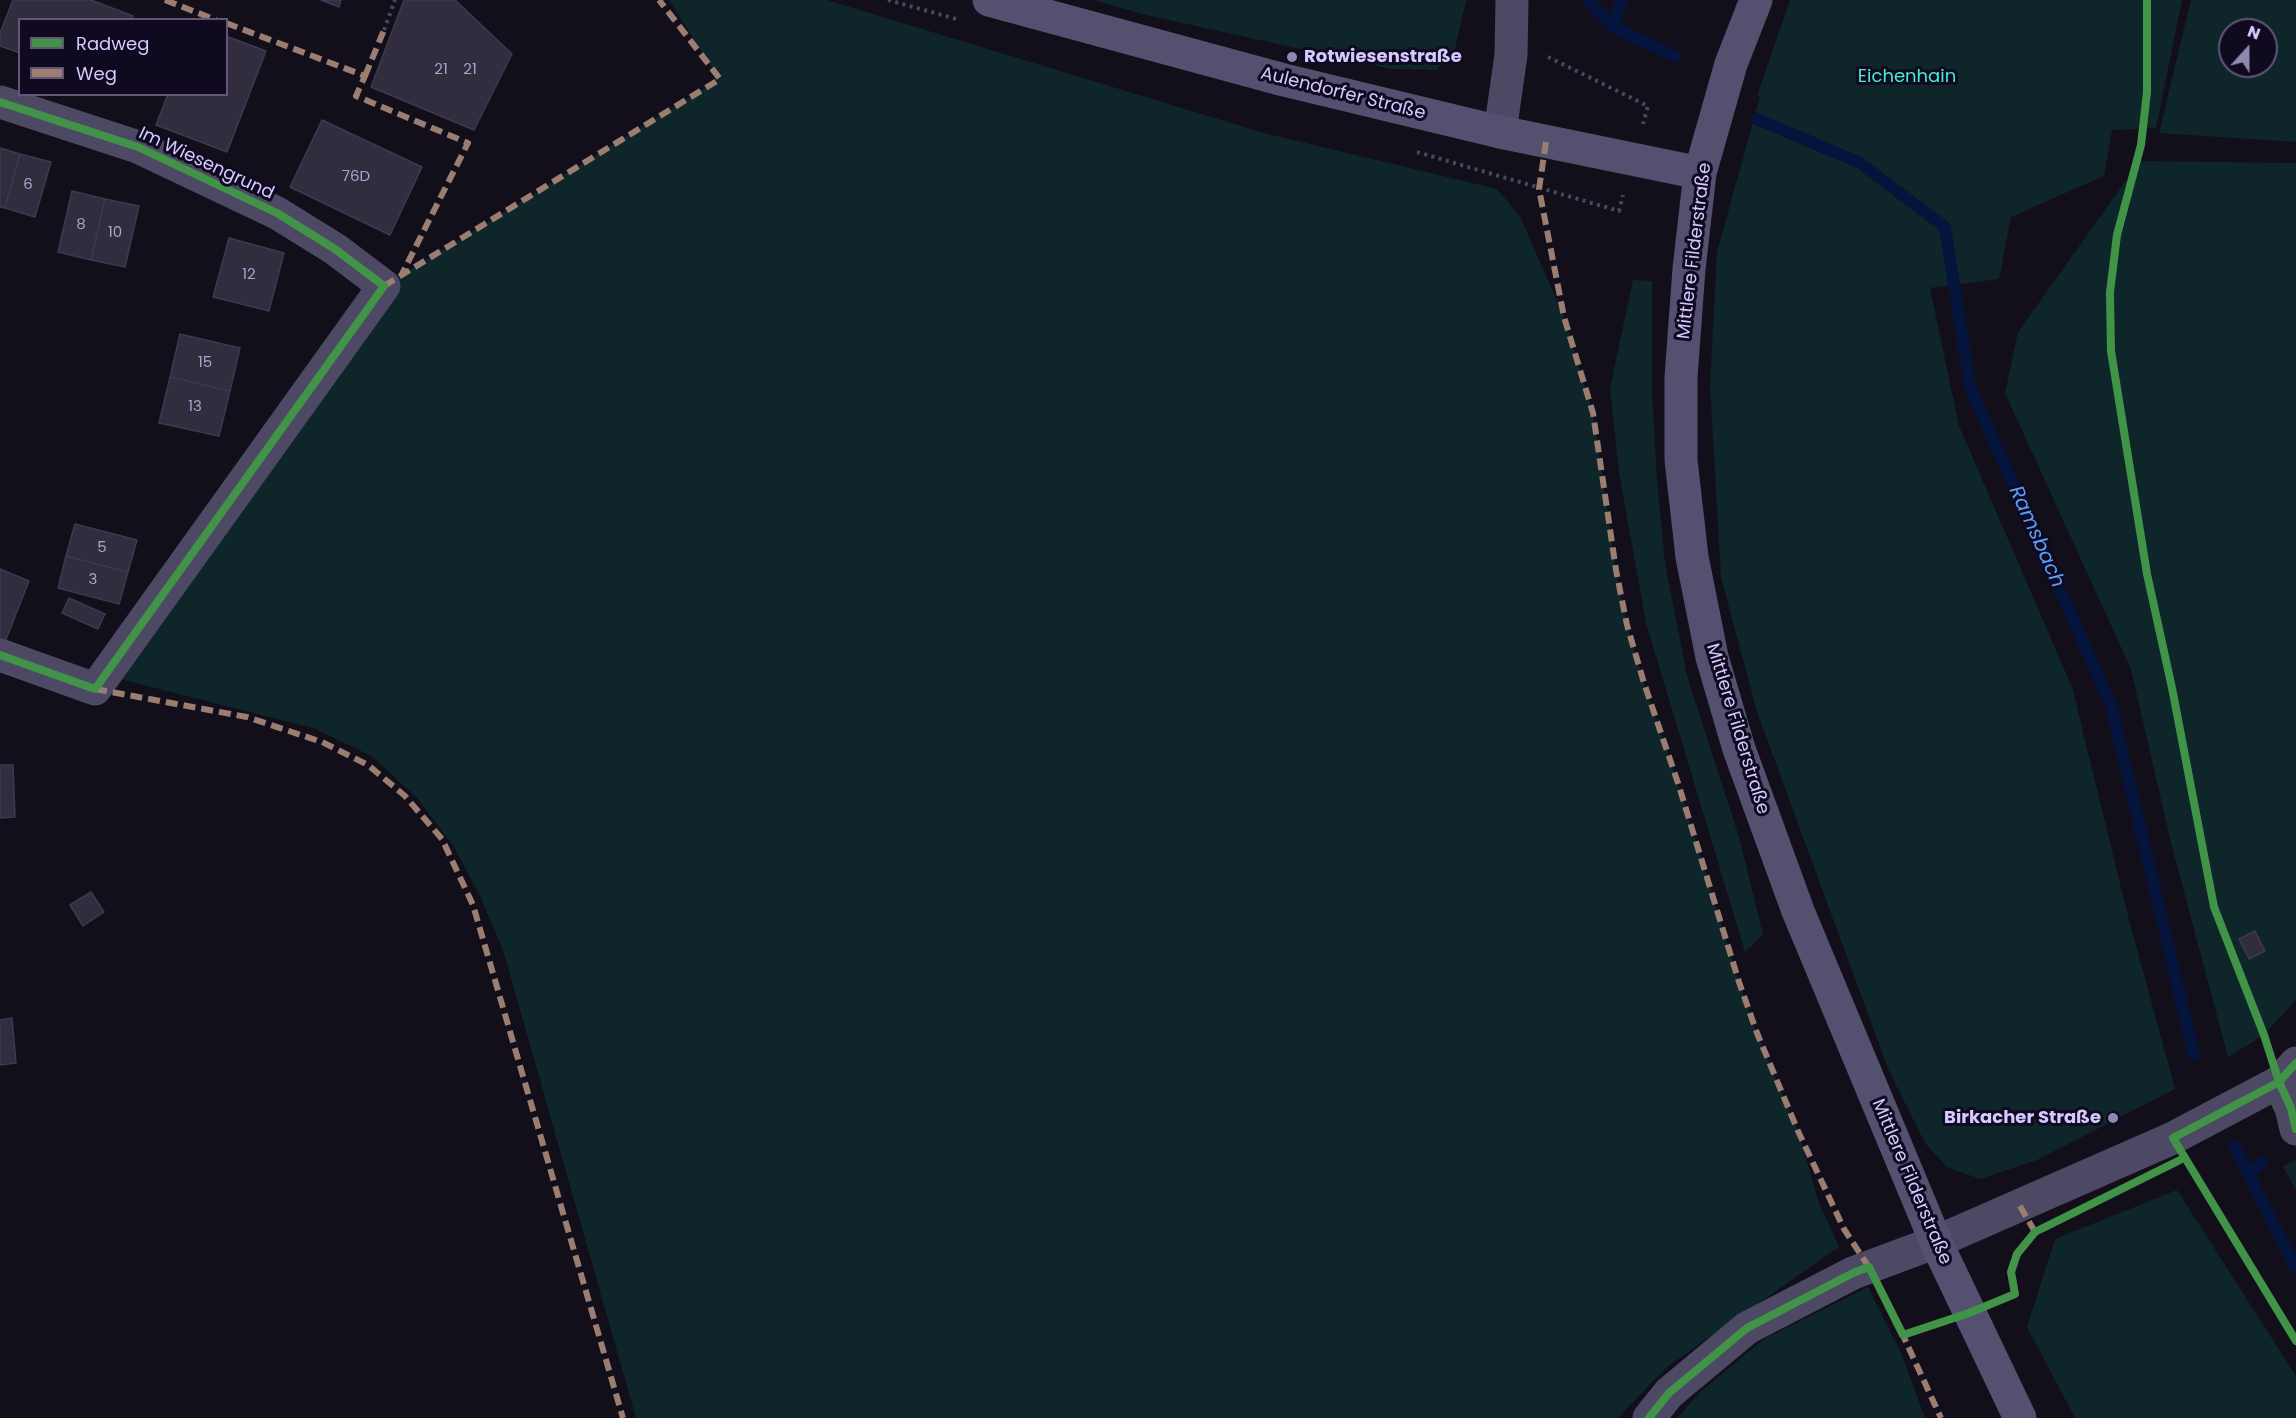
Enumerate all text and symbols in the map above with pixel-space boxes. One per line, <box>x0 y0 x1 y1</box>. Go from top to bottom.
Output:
legend <box>18 18 228 96</box>
north arrow <box>2218 18 2278 78</box>
text: N <box>2244 20 2264 45</box>
text: Radweg <box>76 31 149 56</box>
place label: Rotwiesenstraße <box>1304 46 1462 68</box>
marker: Rotwiesenstraße <box>1285 50 1299 64</box>
text: Weg <box>76 61 117 86</box>
house number: 21 <box>434 61 448 79</box>
house number: 21 <box>463 61 477 79</box>
street label: Aulendorfer Straße <box>1258 63 1428 125</box>
park label: Eichenhain <box>1858 66 1956 88</box>
street label: Im Wiesengrund <box>135 123 277 205</box>
street label: Mittlere Filderstraße <box>1673 162 1717 340</box>
house number: 76D <box>342 168 370 186</box>
house number: 6 <box>23 176 33 194</box>
house number: 8 <box>76 216 86 234</box>
house number: 10 <box>108 224 122 242</box>
house number: 12 <box>242 266 256 284</box>
house number: 15 <box>198 354 212 372</box>
house number: 13 <box>188 398 202 416</box>
water label: Ramsbach <box>2003 482 2069 592</box>
house number: 5 <box>97 539 107 557</box>
house number: 3 <box>89 571 97 589</box>
street label: Mittlere Filderstraße <box>1701 641 1773 817</box>
street label: Mittlere Filderstraße <box>1866 1096 1956 1268</box>
place label: Birkacher Straße <box>1944 1107 2101 1129</box>
marker: Birkacher Straße <box>2106 1111 2120 1125</box>

